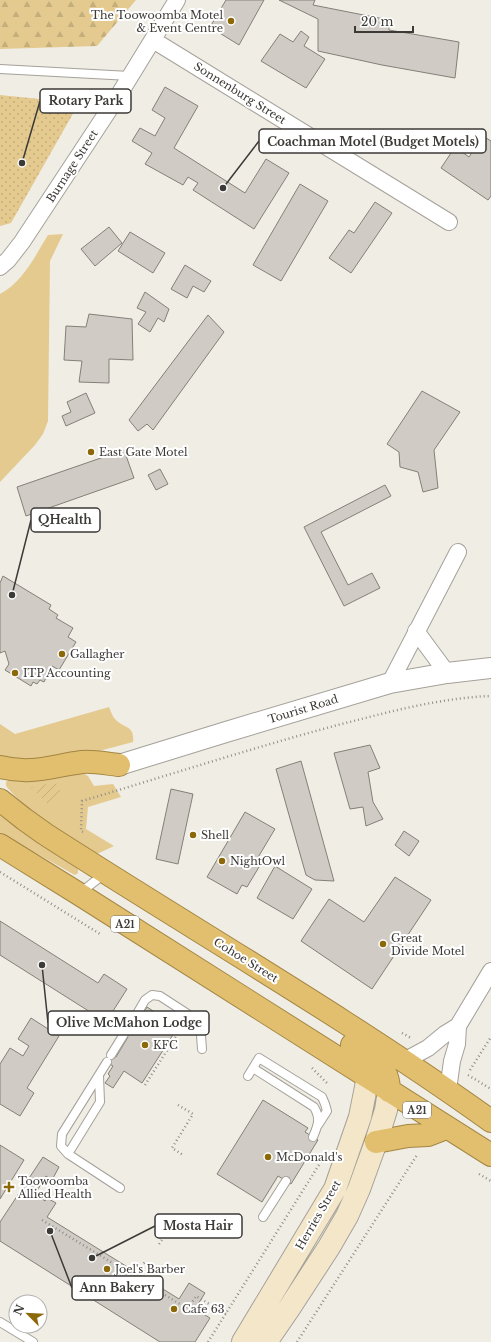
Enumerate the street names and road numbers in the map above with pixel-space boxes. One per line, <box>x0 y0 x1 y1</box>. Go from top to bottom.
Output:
street label: Sonnenburg Street <box>191 59 289 127</box>
street label: Burnage Street <box>43 126 101 205</box>
street label: Tourist Road <box>266 692 340 726</box>
road number: A21 <box>111 916 139 932</box>
street label: Cohoe Street <box>211 935 282 986</box>
road number: A21 <box>403 1102 431 1118</box>
street label: Herries Street <box>292 1177 344 1252</box>

